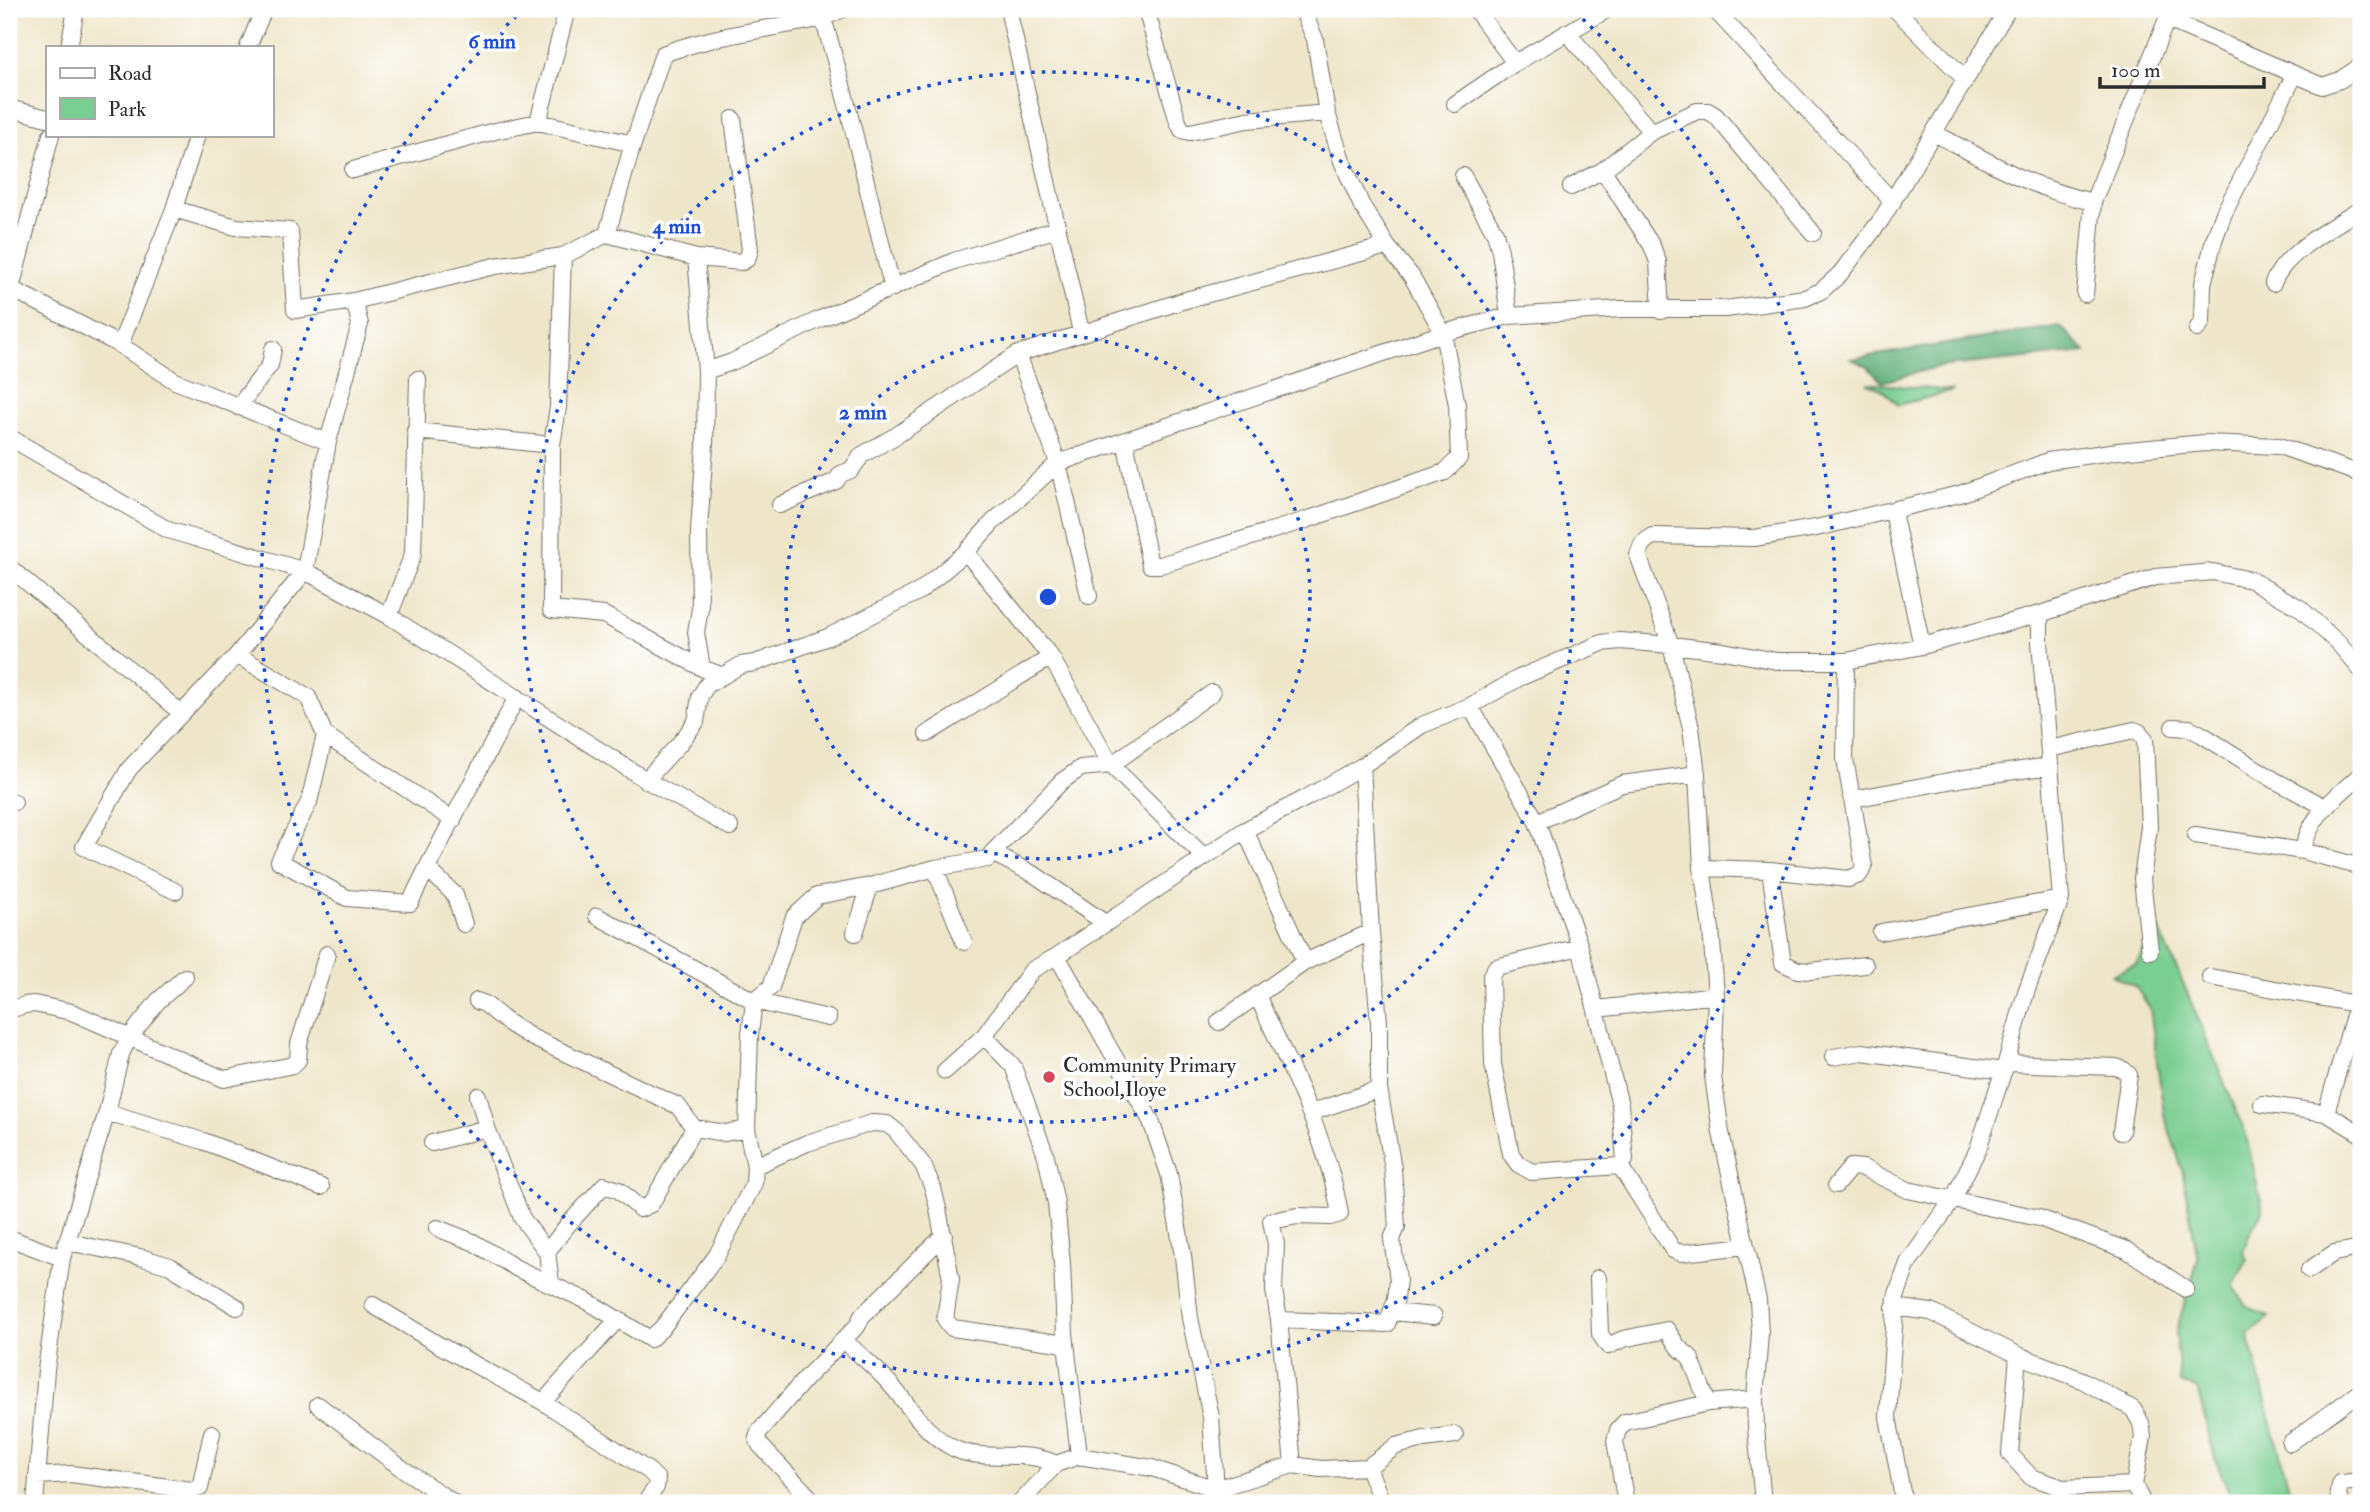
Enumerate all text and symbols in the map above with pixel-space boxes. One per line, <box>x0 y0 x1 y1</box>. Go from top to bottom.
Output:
text: 6 min <box>468 28 516 55</box>
legend <box>46 46 273 136</box>
scale bar <box>2100 46 2265 90</box>
text: 100 m <box>2111 57 2161 84</box>
text: Road <box>108 60 153 87</box>
text: Park <box>108 96 146 123</box>
text: 4 min <box>652 213 701 240</box>
text: 2 min <box>839 399 887 426</box>
centre of rings <box>1036 585 1060 609</box>
place label: Community Primary School,Iloye <box>1063 1052 1237 1103</box>
marker: Community Primary School,Iloye <box>1041 1069 1057 1085</box>

